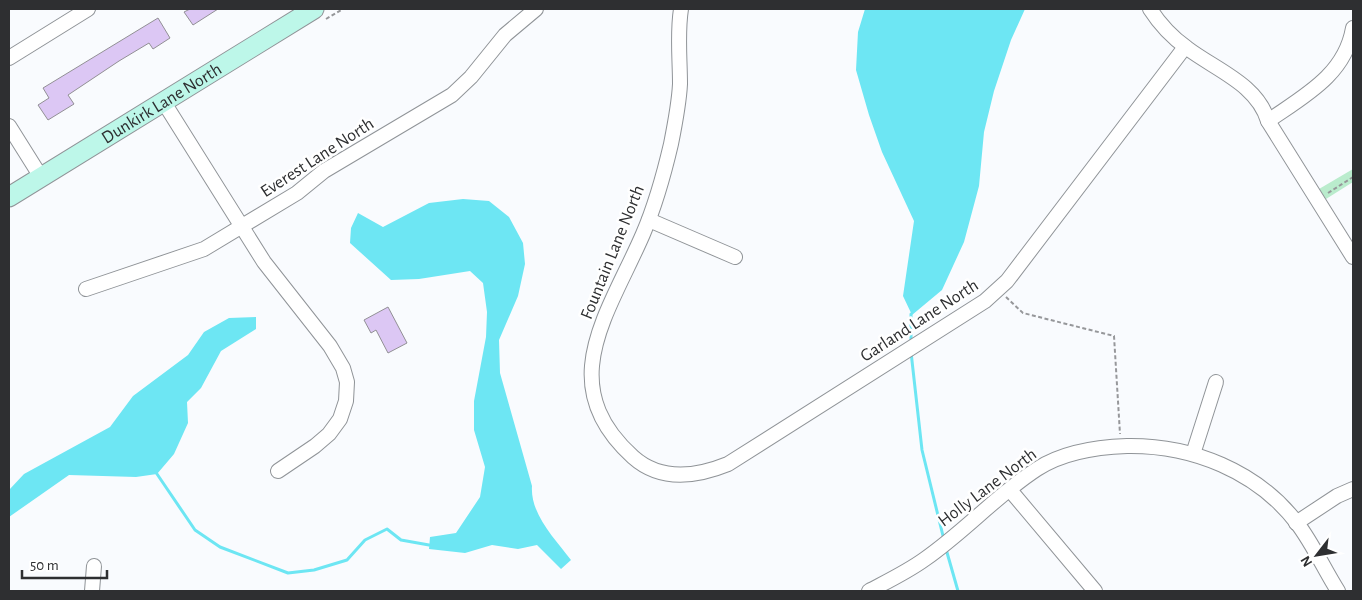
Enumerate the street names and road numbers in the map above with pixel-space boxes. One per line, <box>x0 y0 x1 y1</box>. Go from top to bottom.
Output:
street label: Dunkirk Lane North <box>99 60 225 148</box>
street label: Everest Lane North <box>258 115 377 201</box>
street label: Fountain Lane North <box>578 183 648 322</box>
street label: Garland Lane North <box>857 276 982 366</box>
street label: Holly Lane North <box>935 445 1040 530</box>

